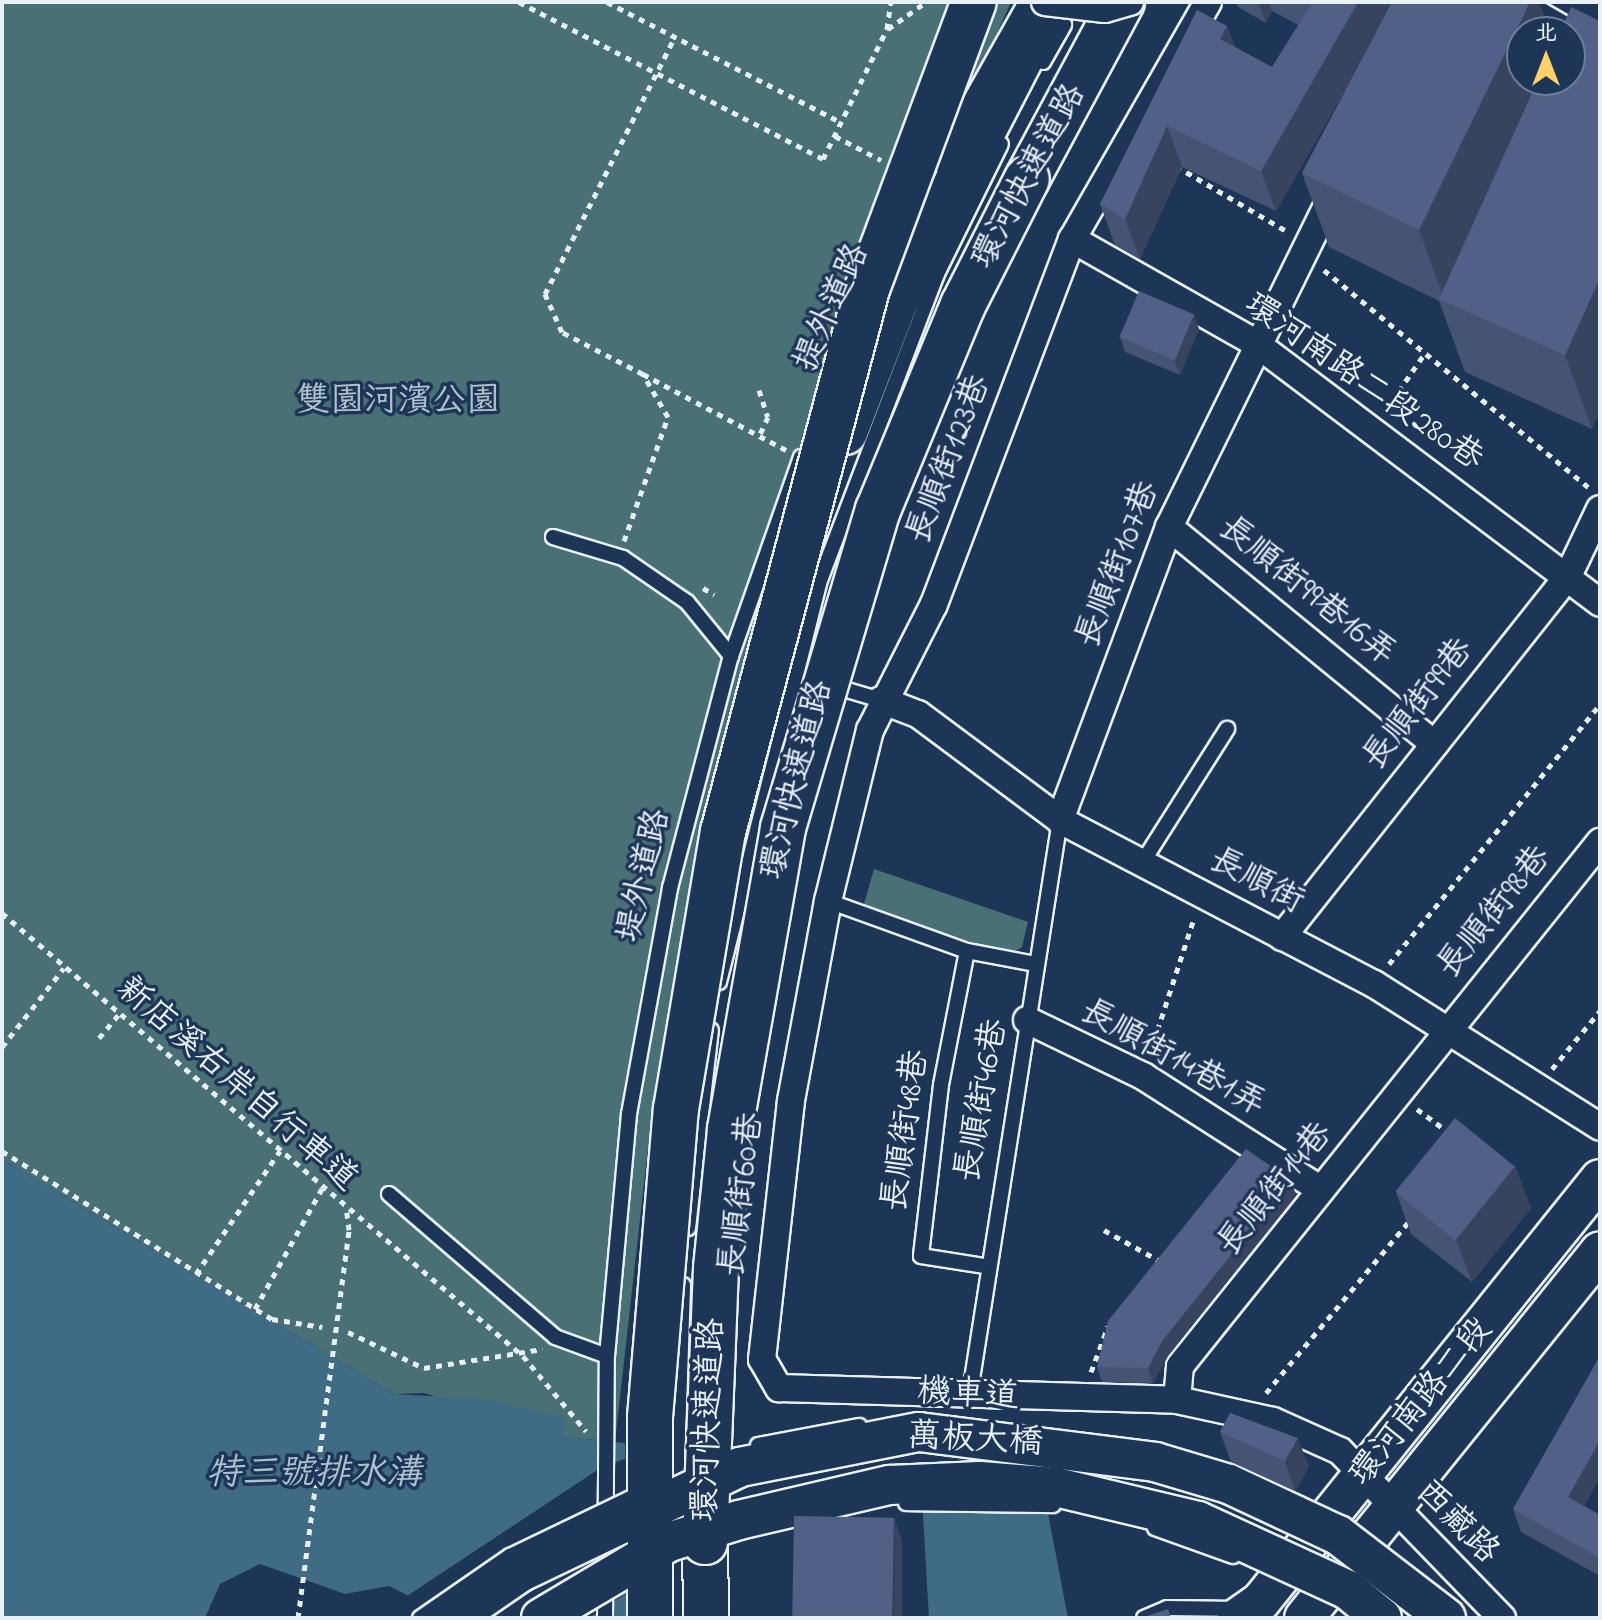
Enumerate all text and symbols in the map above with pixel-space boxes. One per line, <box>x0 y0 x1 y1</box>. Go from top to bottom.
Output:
north arrow <box>1506 16 1586 96</box>
text: 北 <box>1535 18 1557 50</box>
street label: 環河快速道路 <box>964 77 1096 277</box>
street label: 提外道路 <box>787 238 879 378</box>
street label: 環河南路二段280巷 <box>1236 285 1490 481</box>
street label: 長順街123巷 <box>899 370 1001 550</box>
park label: 雙園河濱公園 <box>296 383 500 423</box>
street label: 長順街107巷 <box>1069 476 1169 654</box>
street label: 長順街99巷16弄 <box>1209 508 1403 676</box>
street label: 長順街99巷 <box>1355 631 1483 779</box>
street label: 環河快速道路 <box>754 676 842 884</box>
street label: 堤外道路 <box>610 805 680 947</box>
street label: 長順街98巷 <box>1429 838 1561 988</box>
street label: 長順街 <box>1201 840 1311 924</box>
street label: 新店溪右岸自行車道 <box>107 969 365 1201</box>
street label: 長順街14巷1弄 <box>1072 991 1272 1127</box>
street label: 長順街46巷 <box>949 1016 1017 1186</box>
street label: 長順街48巷 <box>875 1048 939 1214</box>
street label: 長順街60巷 <box>713 1110 773 1280</box>
street label: 長順街14巷 <box>1210 1115 1342 1265</box>
street label: 環河南路二段 <box>1342 1311 1502 1495</box>
street label: 環河快速道路 <box>686 1317 734 1523</box>
street label: 機車道 <box>916 1373 1020 1419</box>
street label: 萬板大橋 <box>906 1417 1044 1465</box>
water label: 特三號排水溝 <box>206 1453 422 1497</box>
street label: 西藏路 <box>1406 1473 1506 1573</box>

